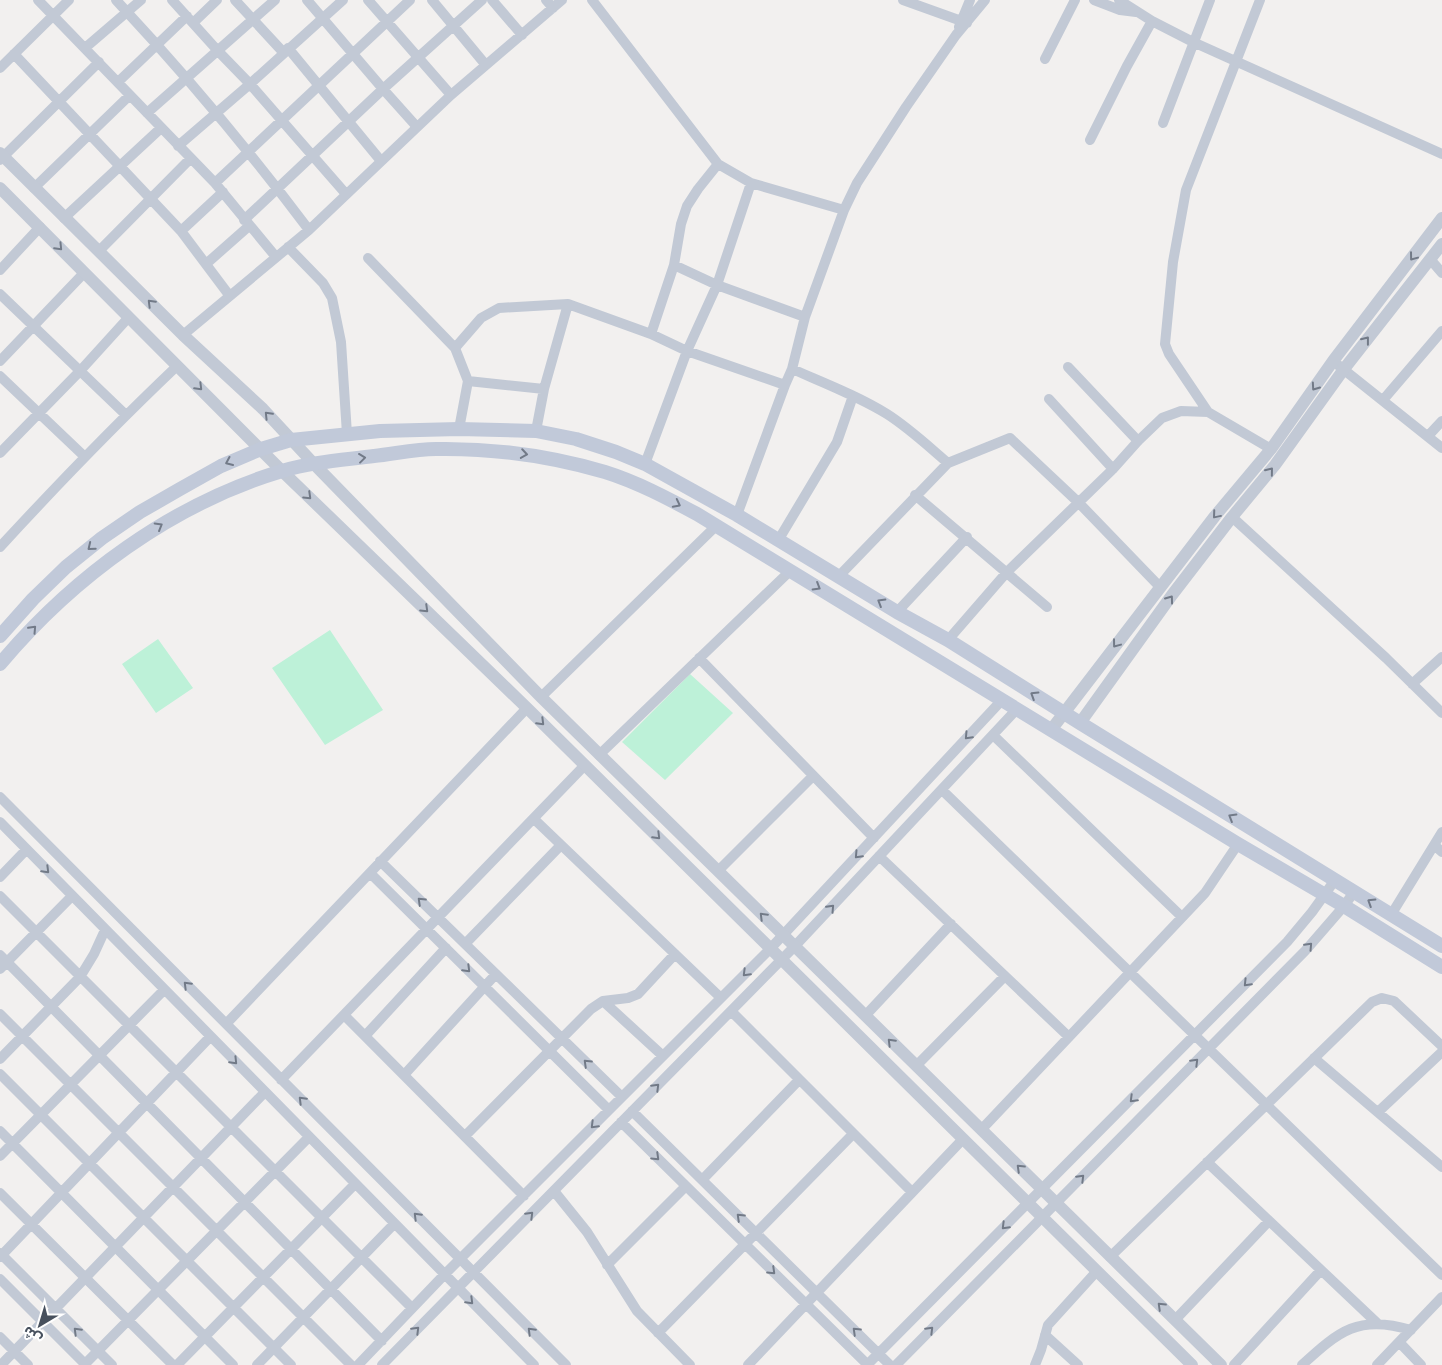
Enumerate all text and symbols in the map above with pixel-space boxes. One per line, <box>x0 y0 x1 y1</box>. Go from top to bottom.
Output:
one-way arrow <box>54 242 63 251</box>
one-way arrow <box>1410 251 1418 260</box>
one-way arrow <box>148 300 157 309</box>
one-way arrow <box>1361 337 1369 346</box>
one-way arrow <box>1312 381 1321 391</box>
one-way arrow <box>193 382 202 391</box>
one-way arrow <box>265 412 274 421</box>
one-way arrow <box>519 449 528 459</box>
one-way arrow <box>358 453 366 464</box>
one-way arrow <box>225 456 234 467</box>
one-way arrow <box>1264 468 1273 477</box>
one-way arrow <box>302 490 311 499</box>
one-way arrow <box>672 498 681 508</box>
one-way arrow <box>1212 510 1221 519</box>
one-way arrow <box>153 522 162 532</box>
one-way arrow <box>88 542 97 550</box>
one-way arrow <box>811 581 820 591</box>
one-way arrow <box>1164 595 1173 605</box>
one-way arrow <box>877 598 886 608</box>
one-way arrow <box>419 603 428 612</box>
one-way arrow <box>27 625 36 634</box>
one-way arrow <box>1114 638 1122 647</box>
one-way arrow <box>1031 691 1040 701</box>
one-way arrow <box>535 716 544 725</box>
one-way arrow <box>965 730 974 739</box>
one-way arrow <box>1229 814 1238 824</box>
one-way arrow <box>651 830 660 839</box>
one-way arrow <box>855 849 864 858</box>
one-way arrow <box>40 864 49 873</box>
one-way arrow <box>418 898 427 907</box>
one-way arrow <box>1367 899 1376 909</box>
one-way arrow <box>825 904 834 913</box>
one-way arrow <box>760 913 769 922</box>
one-way arrow <box>1304 943 1313 952</box>
one-way arrow <box>461 963 470 972</box>
one-way arrow <box>743 967 752 976</box>
one-way arrow <box>1244 977 1253 986</box>
one-way arrow <box>184 982 193 991</box>
one-way arrow <box>888 1039 897 1048</box>
one-way arrow <box>228 1055 237 1064</box>
one-way arrow <box>1190 1059 1199 1068</box>
one-way arrow <box>584 1060 593 1069</box>
one-way arrow <box>651 1083 660 1092</box>
one-way arrow <box>1129 1093 1138 1102</box>
one-way arrow <box>299 1097 308 1106</box>
one-way arrow <box>591 1119 600 1128</box>
one-way arrow <box>650 1151 659 1160</box>
one-way arrow <box>1017 1165 1026 1174</box>
one-way arrow <box>1075 1174 1084 1183</box>
one-way arrow <box>413 1212 422 1221</box>
one-way arrow <box>524 1212 533 1221</box>
one-way arrow <box>737 1214 746 1223</box>
one-way arrow <box>1002 1221 1011 1230</box>
one-way arrow <box>766 1265 775 1274</box>
one-way arrow <box>465 1295 474 1304</box>
north arrow <box>15 1300 65 1350</box>
one-way arrow <box>1158 1303 1167 1312</box>
text: ش <box>19 1323 44 1348</box>
one-way arrow <box>74 1327 83 1336</box>
one-way arrow <box>410 1327 419 1336</box>
one-way arrow <box>528 1327 537 1336</box>
one-way arrow <box>924 1327 933 1336</box>
one-way arrow <box>852 1328 861 1337</box>

